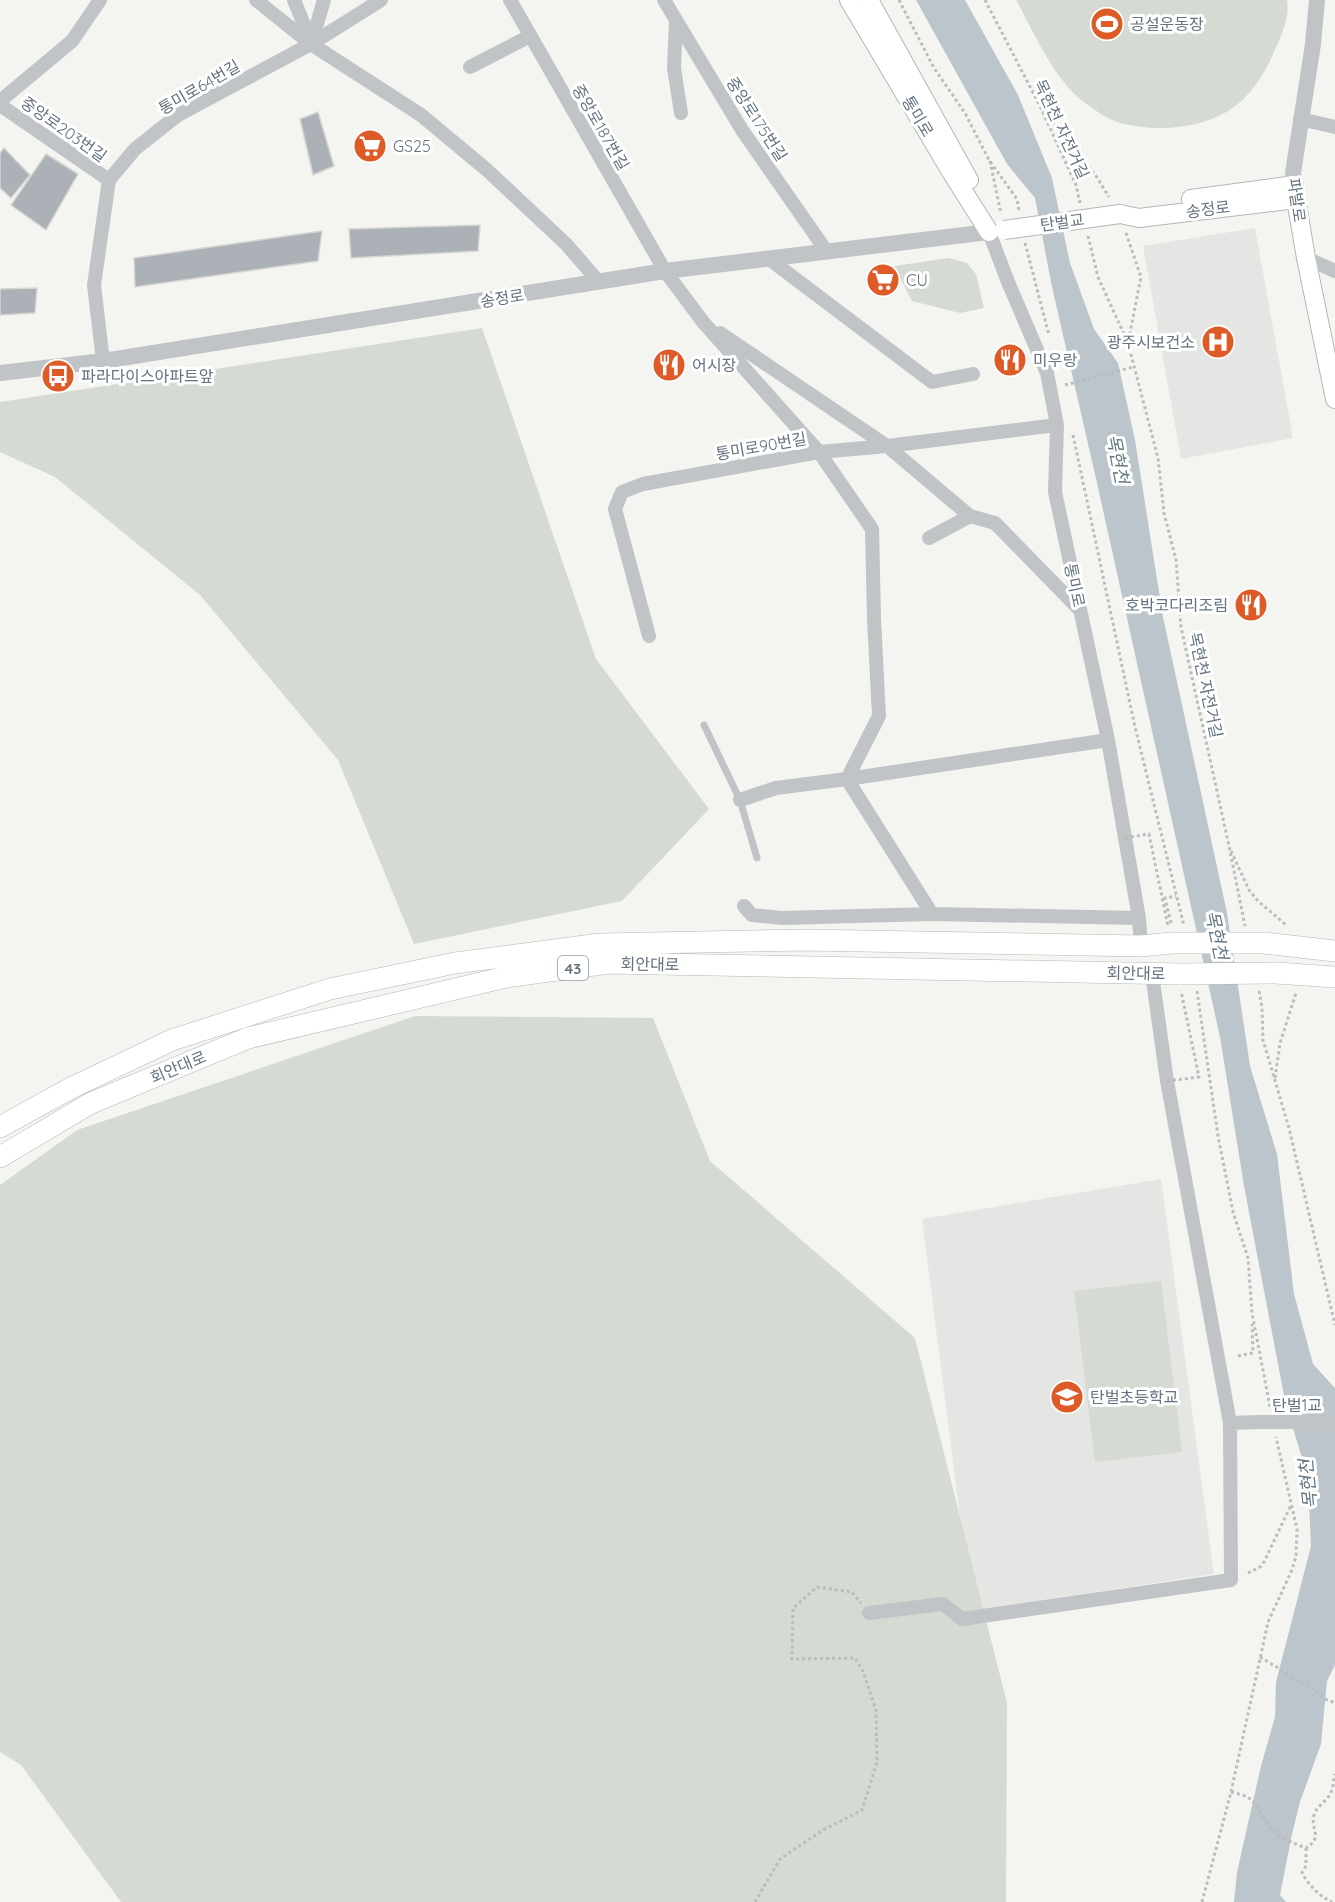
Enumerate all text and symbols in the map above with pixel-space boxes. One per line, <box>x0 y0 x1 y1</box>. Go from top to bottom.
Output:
sports icon: 공설운동장 <box>1089 6 1125 42</box>
place label: 공설운동장 <box>1130 14 1204 34</box>
street label: 통미로64번길 <box>155 56 243 118</box>
street label: 중앙로175번길 <box>722 73 792 165</box>
street label: 목현천 자전거길 <box>1030 76 1094 182</box>
street label: 중앙로187번길 <box>568 80 634 174</box>
street label: 중앙로203번길 <box>17 92 111 166</box>
street label: 통미로 <box>898 92 938 140</box>
supermarket icon: GS25 <box>352 128 388 164</box>
place label: GS25 <box>393 136 431 156</box>
street label: 파발로 <box>1284 177 1310 224</box>
street label: 송정로 <box>1185 196 1231 222</box>
street label: 탄벌교 <box>1039 209 1085 235</box>
supermarket icon: CU <box>865 262 901 298</box>
place label: CU <box>906 270 928 290</box>
street label: 송정로 <box>479 285 526 311</box>
hospital icon: 광주시보건소 <box>1200 324 1236 360</box>
place label: 광주시보건소 <box>1107 332 1195 352</box>
restaurant icon: 미우랑 <box>992 342 1028 378</box>
restaurant icon: 어시장 <box>651 347 687 383</box>
place label: 미우랑 <box>1033 350 1077 370</box>
place label: 어시장 <box>692 355 736 375</box>
bus stop icon: 파라다이스아파트앞 <box>40 358 76 394</box>
place label: 파라다이스아파트앞 <box>81 366 214 386</box>
street label: 통미로90번길 <box>714 428 808 464</box>
water label: 목현천 <box>1102 432 1134 488</box>
street label: 통미로 <box>1061 561 1089 609</box>
restaurant icon: 호박코다리조림 <box>1233 587 1269 623</box>
place label: 호박코다리조림 <box>1125 595 1228 615</box>
street label: 목현천 자전거길 <box>1185 630 1227 740</box>
water label: 목현천 <box>1201 908 1234 964</box>
street label: 회안대로 <box>620 953 680 975</box>
road number: 43 <box>558 956 588 980</box>
street label: 회안대로 <box>1106 962 1166 984</box>
street label: 회안대로 <box>147 1046 209 1088</box>
school or university icon: 탄벌초등학교 <box>1049 1379 1085 1415</box>
place label: 탄벌초등학교 <box>1090 1387 1178 1407</box>
street label: 탄벌1교 <box>1272 1395 1322 1415</box>
water label: 목현천 <box>1294 1456 1322 1510</box>

